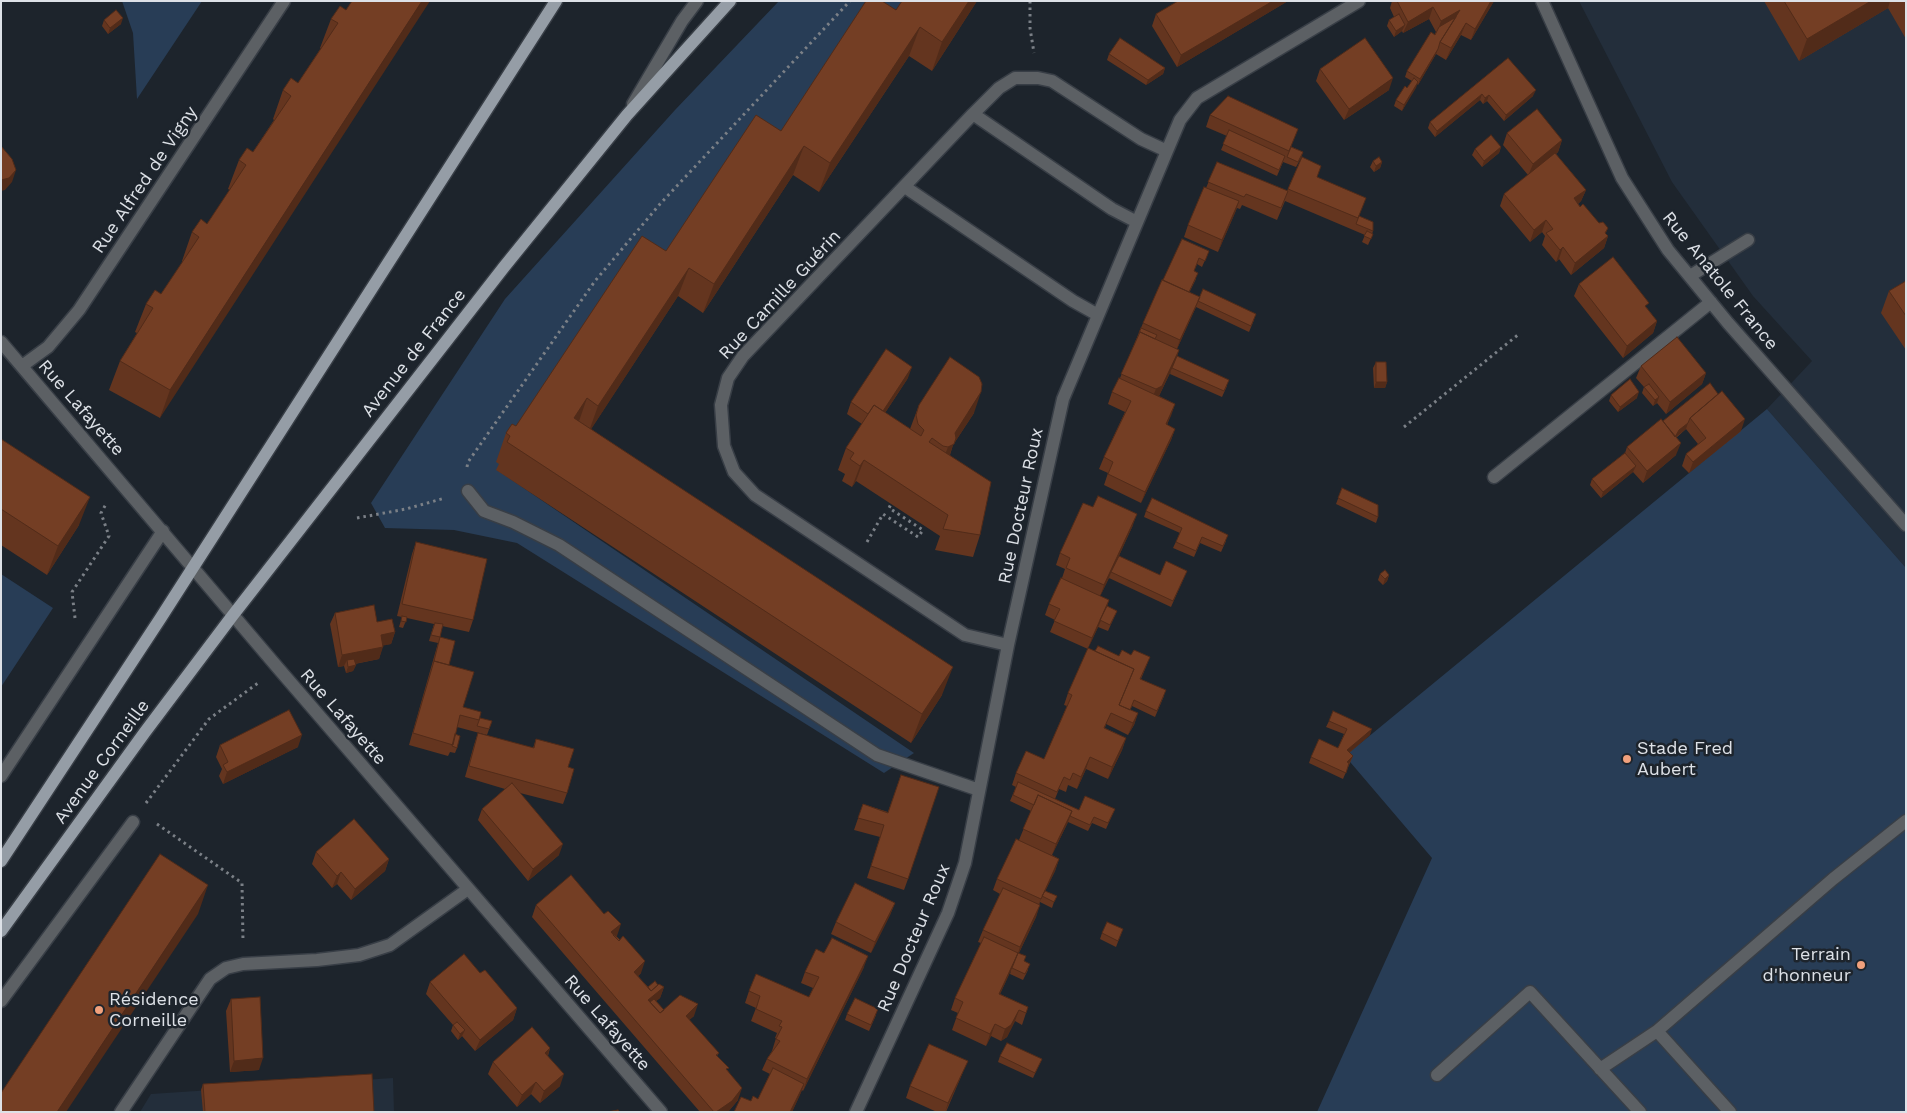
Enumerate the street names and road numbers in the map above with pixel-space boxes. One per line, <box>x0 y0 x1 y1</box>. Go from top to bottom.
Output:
street label: Rue Alfred de Vigny <box>88 102 202 258</box>
street label: Rue Anatole France <box>1658 207 1782 355</box>
street label: Rue Camille Guérin <box>714 226 846 364</box>
street label: Avenue de France <box>357 285 471 421</box>
street label: Rue Lafayette <box>33 356 129 460</box>
street label: Rue Docteur Roux <box>994 426 1048 586</box>
street label: Rue Lafayette <box>295 665 391 769</box>
street label: Avenue Corneille <box>50 696 154 828</box>
street label: Rue Docteur Roux <box>873 861 955 1015</box>
street label: Rue Lafayette <box>559 971 655 1075</box>

